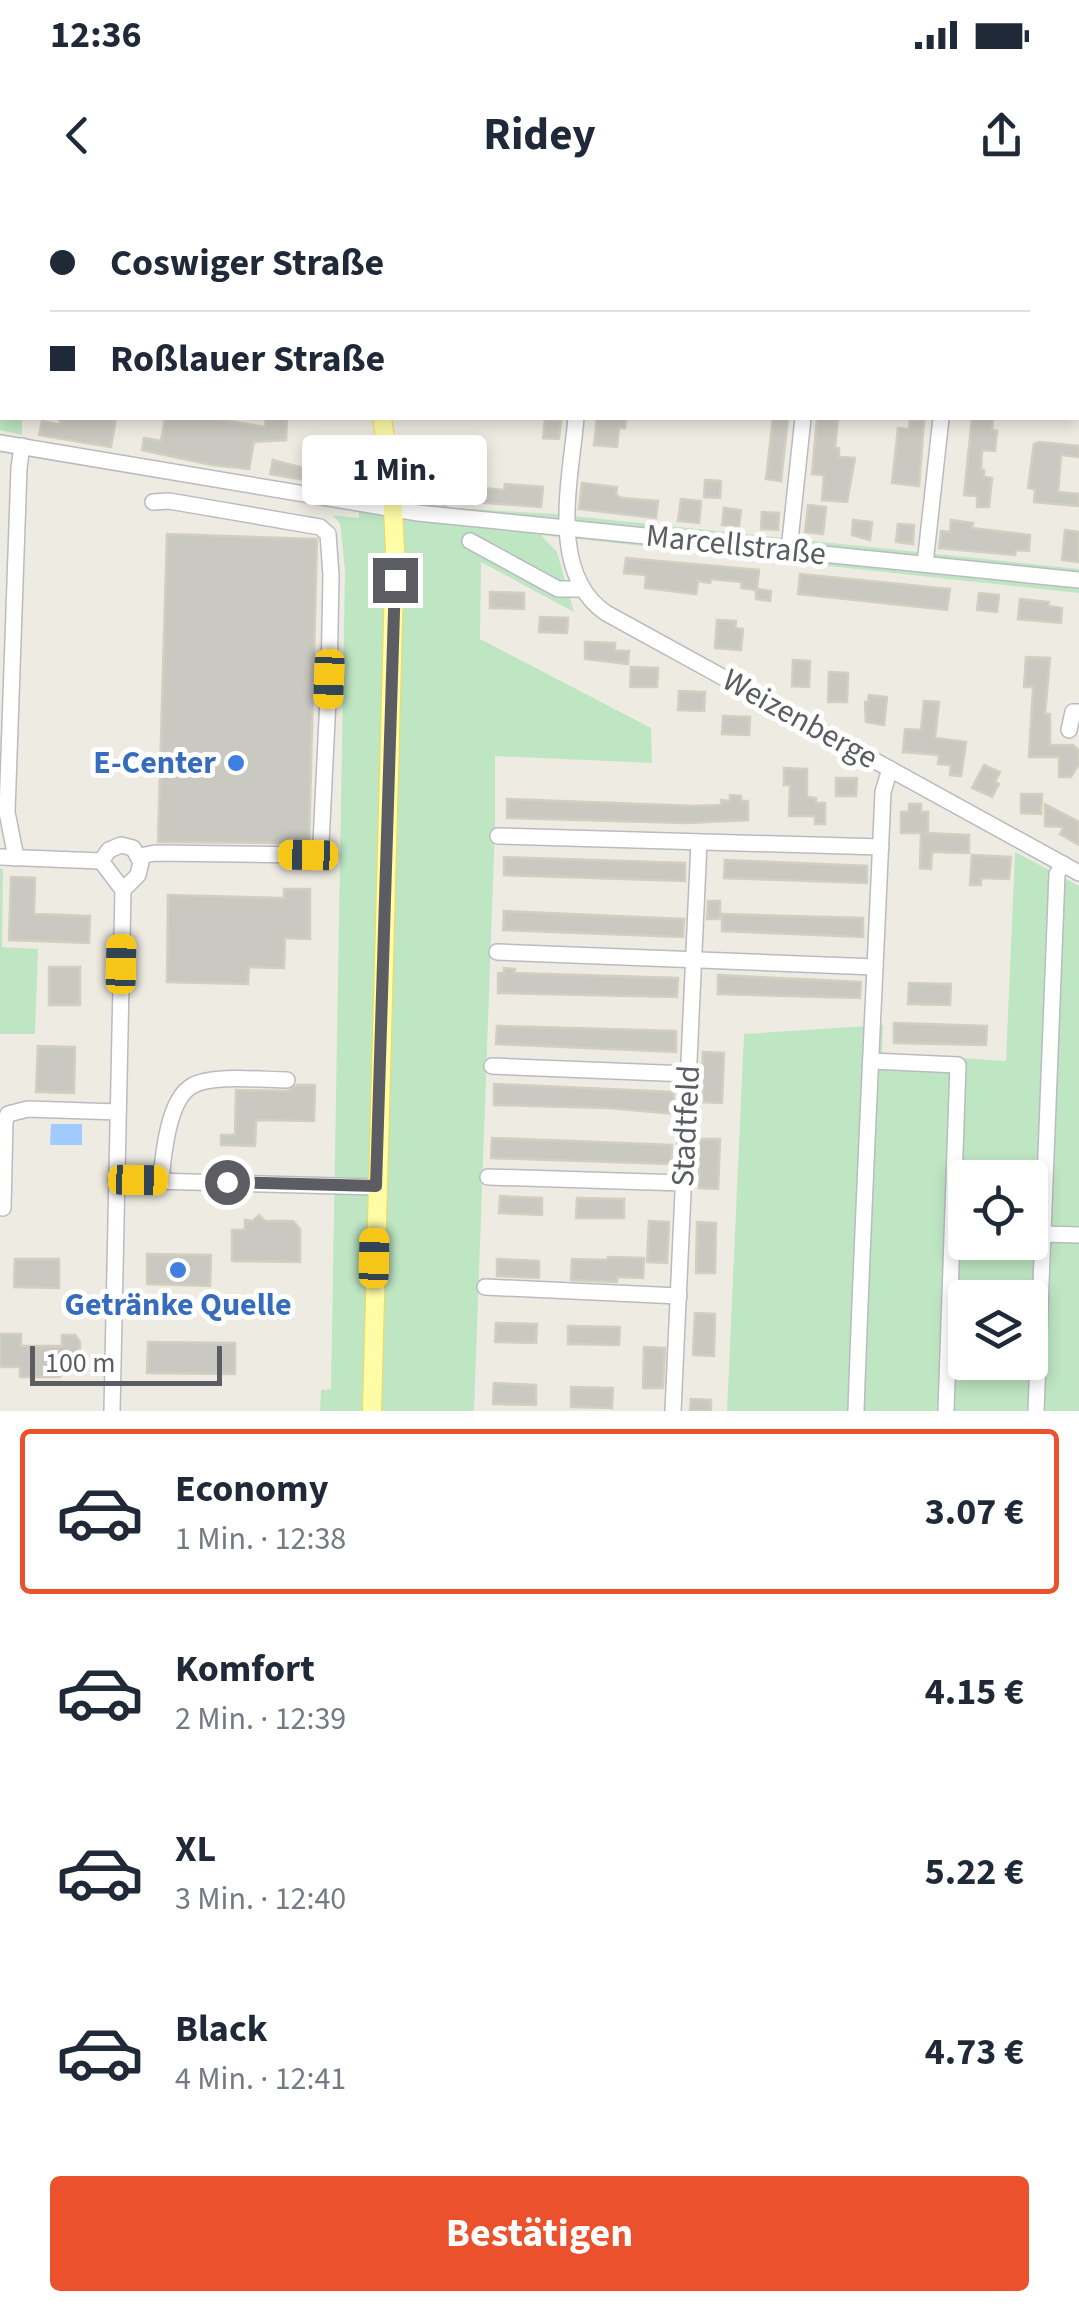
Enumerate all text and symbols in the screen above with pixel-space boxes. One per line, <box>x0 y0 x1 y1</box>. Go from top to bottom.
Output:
text: 12:36 <box>50 8 142 62</box>
text: Ridey <box>483 103 596 167</box>
icon: back <box>50 108 105 163</box>
icon: share <box>974 108 1029 163</box>
text: Coswiger Straße <box>110 236 384 290</box>
text: Roßlauer Straße <box>110 332 385 386</box>
callout: 1 Min. <box>302 435 488 505</box>
text: 1 Min. <box>352 447 437 493</box>
street label: Marcellstraße <box>644 513 828 577</box>
route end <box>373 558 418 603</box>
car <box>313 648 345 710</box>
street label: Weizenberge <box>714 657 886 781</box>
place label: E-Center <box>93 740 216 786</box>
marker: E-Center <box>225 752 247 774</box>
car <box>278 839 338 871</box>
car <box>105 934 137 994</box>
street label: Stadtfeld <box>660 1064 712 1188</box>
route start <box>205 1160 250 1205</box>
map controls <box>948 1160 1048 1380</box>
button: locate <box>948 1160 1048 1260</box>
car <box>108 1164 168 1196</box>
car <box>358 1228 390 1288</box>
marker: Getränke Quelle <box>167 1259 189 1281</box>
button: layers <box>948 1280 1048 1380</box>
place label: Getränke Quelle <box>64 1282 292 1328</box>
scale bar <box>30 1341 222 1386</box>
text: 100 m <box>45 1343 116 1383</box>
text: Economy <box>175 1462 328 1516</box>
icon: car <box>55 1467 145 1557</box>
text: 3.07 € <box>925 1485 1024 1539</box>
text: 1 Min. · 12:38 <box>175 1516 346 1562</box>
text: Komfort <box>175 1642 315 1696</box>
icon: car <box>55 1647 145 1737</box>
text: 4.15 € <box>925 1665 1024 1719</box>
text: 2 Min. · 12:39 <box>175 1696 346 1742</box>
text: XL <box>175 1822 216 1876</box>
icon: car <box>55 1827 145 1917</box>
text: 5.22 € <box>925 1845 1024 1899</box>
text: 3 Min. · 12:40 <box>175 1876 346 1922</box>
text: Black <box>175 2002 268 2056</box>
icon: car <box>55 2007 145 2097</box>
text: 4.73 € <box>925 2025 1024 2079</box>
text: 4 Min. · 12:41 <box>175 2056 346 2102</box>
button: Bestätigen <box>50 2176 1029 2291</box>

